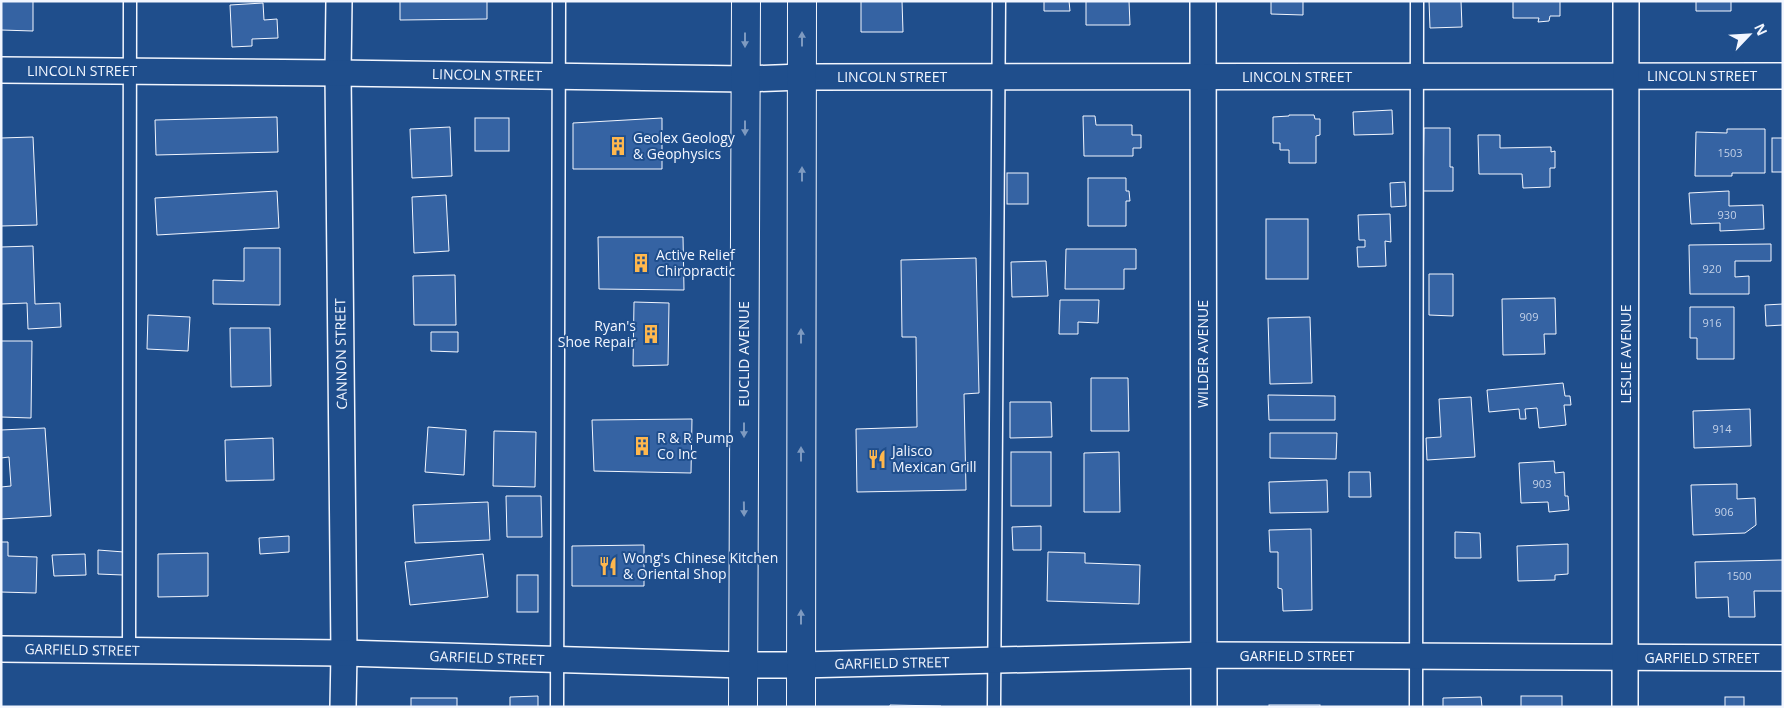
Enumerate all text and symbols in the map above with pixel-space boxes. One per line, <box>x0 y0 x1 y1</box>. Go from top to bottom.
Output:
north arrow <box>1724 10 1774 60</box>
text: N <box>1750 20 1772 38</box>
one-way arrow <box>798 31 806 47</box>
one-way arrow <box>741 32 749 48</box>
street label: LINCOLN STREET <box>27 61 137 80</box>
street label: LINCOLN STREET <box>432 64 543 85</box>
street label: LINCOLN STREET <box>1647 66 1757 85</box>
street label: LINCOLN STREET <box>837 67 947 86</box>
street label: LINCOLN STREET <box>1242 67 1352 86</box>
one-way arrow <box>741 120 749 136</box>
place label: Geolex Geology & Geophysics <box>633 128 736 163</box>
building icon: Geolex Geology & Geophysics <box>607 135 629 157</box>
house number: 1503 <box>1717 145 1743 160</box>
one-way arrow <box>798 165 806 181</box>
house number: 930 <box>1718 207 1736 222</box>
place label: Active Relief Chiropractic <box>656 245 736 280</box>
building icon: Active Relief Chiropractic <box>630 252 652 274</box>
house number: 920 <box>1703 261 1721 276</box>
street label: CANNON STREET <box>330 298 351 410</box>
street label: WILDER AVENUE <box>1193 300 1212 408</box>
street label: EUCLID AVENUE <box>734 301 753 407</box>
street label: LESLIE AVENUE <box>1616 305 1635 403</box>
house number: 909 <box>1520 309 1538 324</box>
house number: 916 <box>1703 315 1721 330</box>
place label: Ryan's Shoe Repair <box>558 316 636 351</box>
building icon: Ryan's Shoe Repair <box>640 323 662 345</box>
one-way arrow <box>797 328 805 344</box>
house number: 914 <box>1713 421 1732 436</box>
one-way arrow <box>740 422 748 438</box>
place label: R & R Pump Co Inc <box>657 428 734 463</box>
building icon: R & R Pump Co Inc <box>631 435 653 457</box>
place label: Jalisco Mexican Grill <box>890 441 977 476</box>
one-way arrow <box>797 446 805 462</box>
restaurant icon: Jalisco Mexican Grill <box>866 448 888 470</box>
house number: 903 <box>1533 476 1551 491</box>
one-way arrow <box>740 501 748 517</box>
house number: 906 <box>1715 504 1733 519</box>
place label: Wong's Chinese Kitchen & Oriental Shop <box>623 548 778 583</box>
restaurant icon: Wong's Chinese Kitchen & Oriental Shop <box>597 555 619 577</box>
house number: 1500 <box>1726 568 1752 583</box>
one-way arrow <box>797 608 805 624</box>
street label: GARFIELD STREET <box>24 639 140 660</box>
street label: GARFIELD STREET <box>429 646 545 669</box>
street label: GARFIELD STREET <box>1240 646 1355 665</box>
street label: GARFIELD STREET <box>1645 648 1760 667</box>
street label: GARFIELD STREET <box>834 652 950 673</box>

